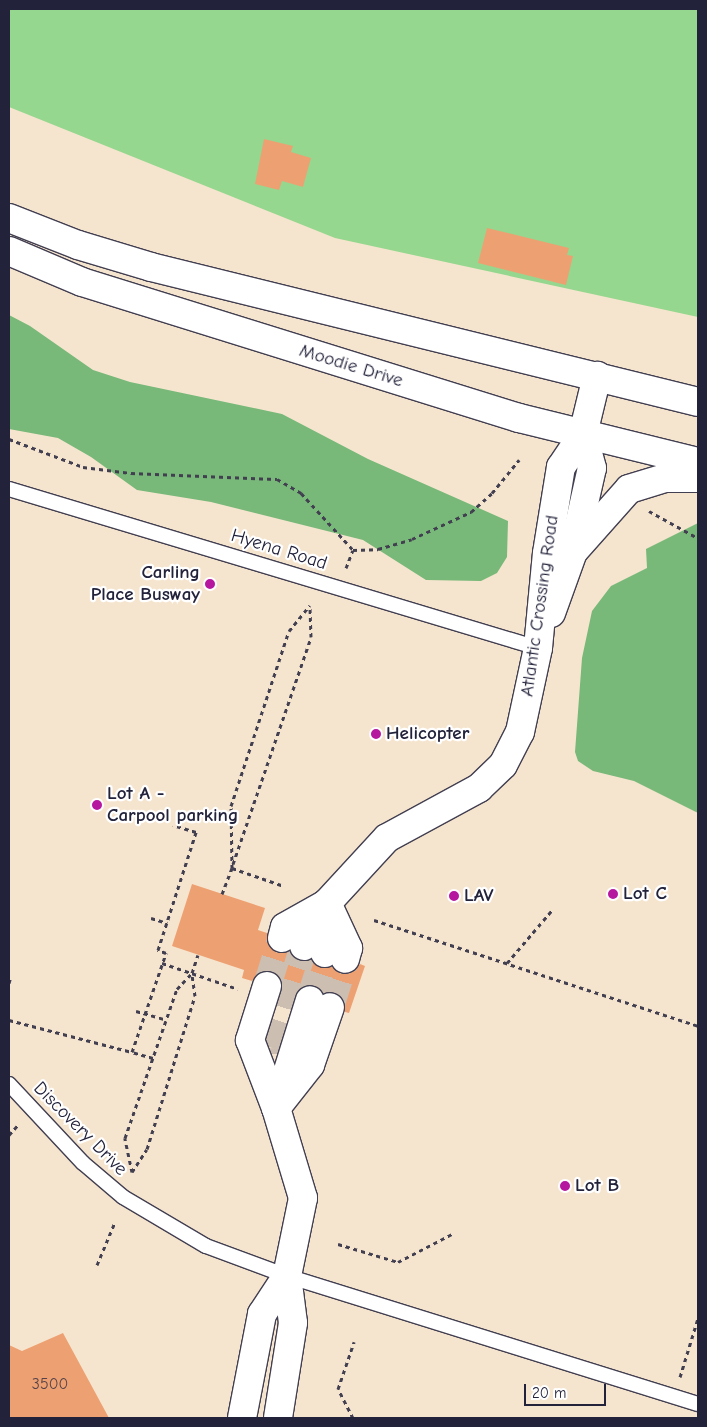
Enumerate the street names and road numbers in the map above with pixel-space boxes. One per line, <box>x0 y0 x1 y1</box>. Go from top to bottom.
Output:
street label: Moodie Drive <box>296 339 406 393</box>
street label: Atlantic Crossing Road <box>516 514 564 698</box>
street label: Hyena Road <box>228 525 330 575</box>
street label: Discovery Drive <box>28 1077 132 1181</box>

